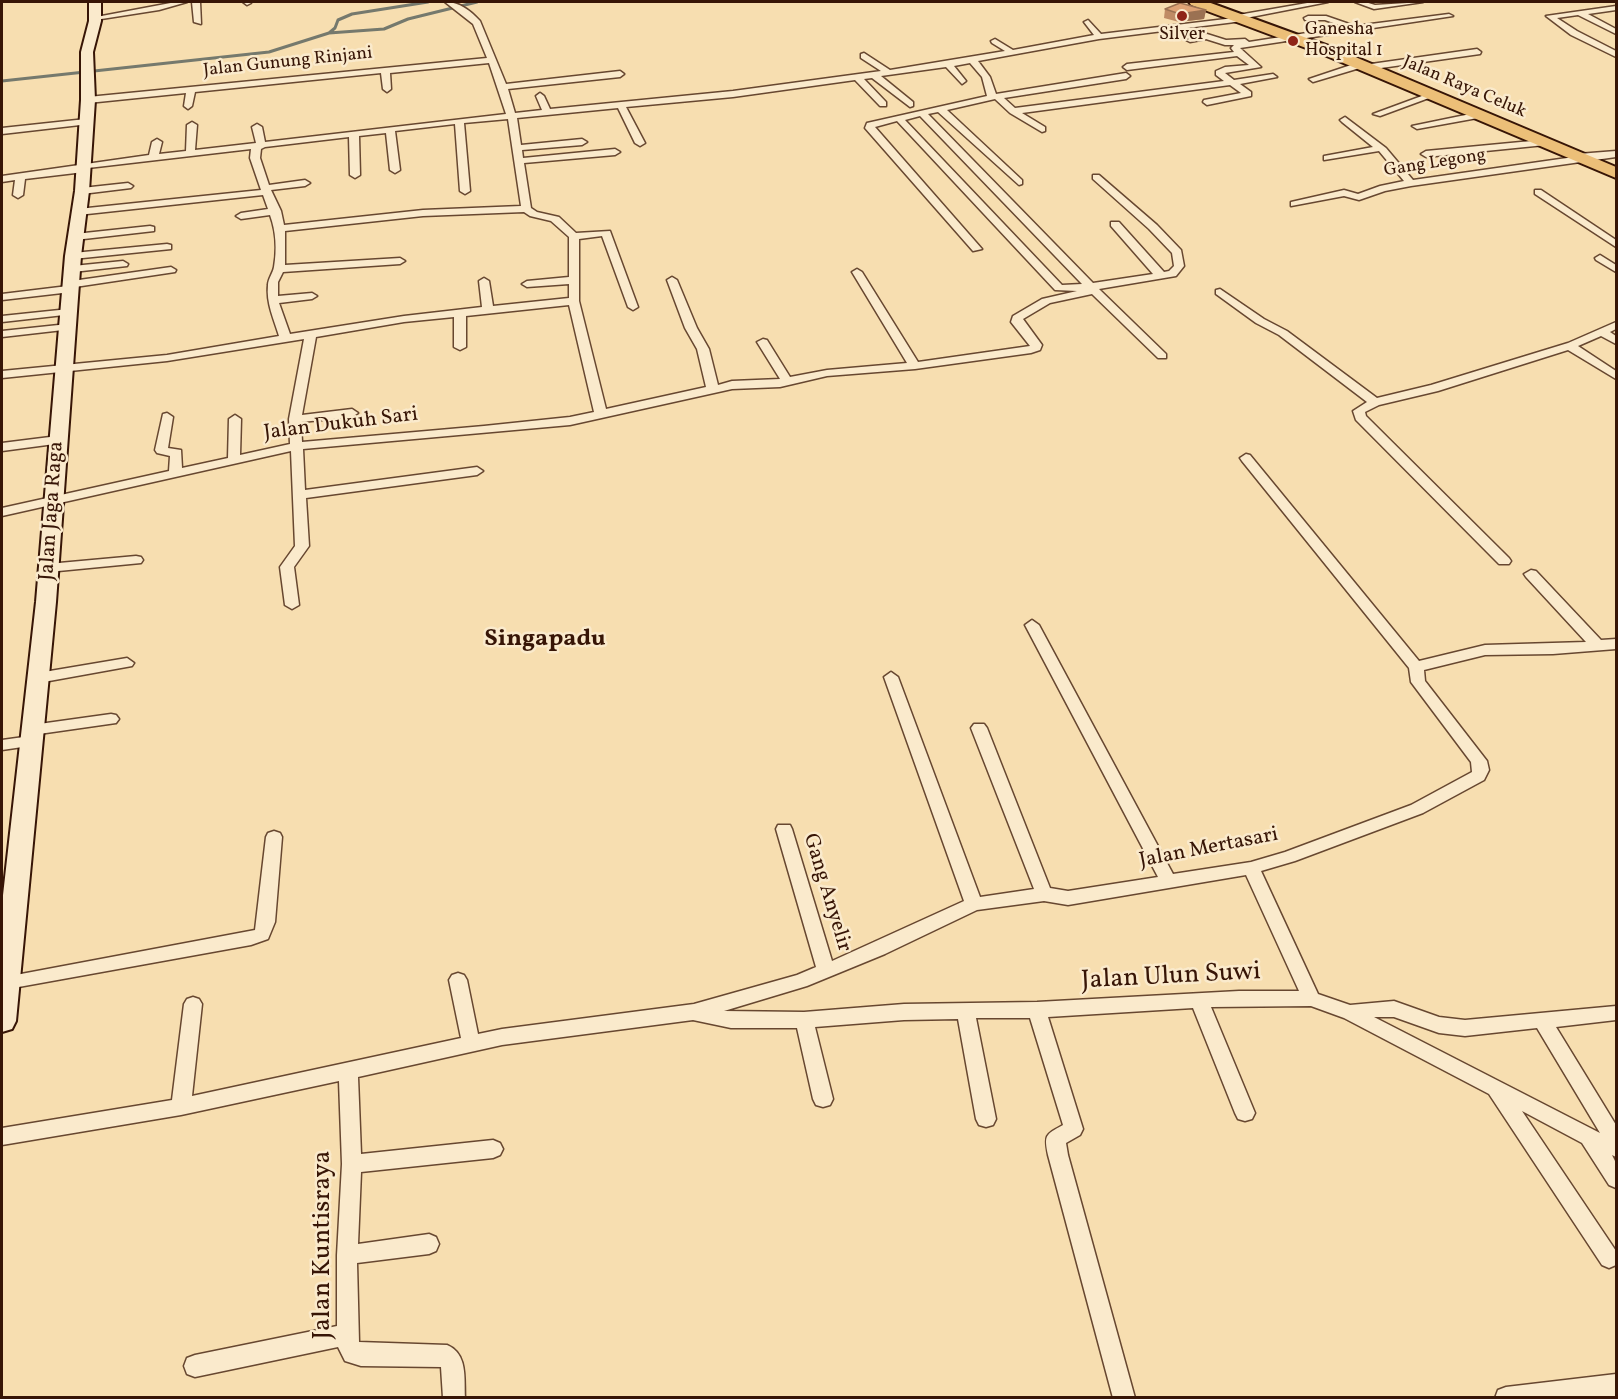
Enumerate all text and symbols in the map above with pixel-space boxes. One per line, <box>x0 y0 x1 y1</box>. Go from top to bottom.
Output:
marker: Silver <box>1175 9 1189 23</box>
place label: Ganesha Hospital 1 <box>1305 20 1383 63</box>
place label: Silver <box>1159 25 1205 47</box>
marker: Ganesha Hospital 1 <box>1286 34 1300 48</box>
street label: Jalan Gunung Rinjani <box>202 43 374 83</box>
street label: Jalan Raya Celuk <box>1399 52 1529 124</box>
street label: Gang Legong <box>1382 145 1488 183</box>
street label: Jalan Dukuh Sari <box>262 403 420 447</box>
street label: Jalan Jaga Raga <box>36 440 70 582</box>
district label: Singapadu <box>484 627 606 655</box>
street label: Jalan Mertasari <box>1137 823 1281 875</box>
street label: Gang Anyelir <box>796 831 856 955</box>
street label: Jalan Ulun Suwi <box>1080 958 1262 998</box>
street label: Jalan Kuntisraya <box>308 1151 340 1339</box>

